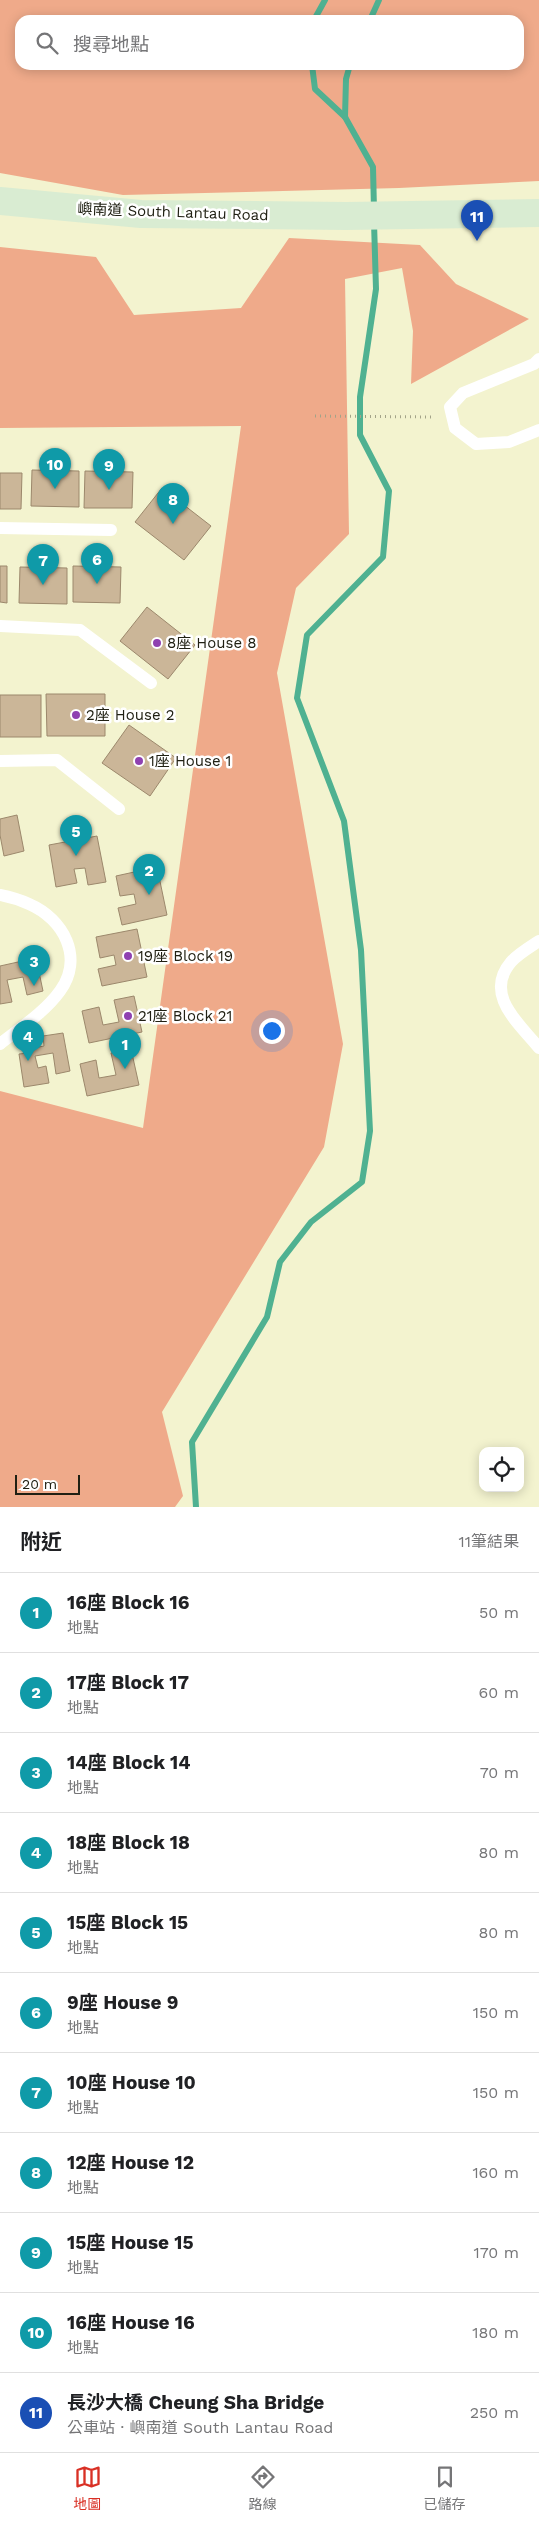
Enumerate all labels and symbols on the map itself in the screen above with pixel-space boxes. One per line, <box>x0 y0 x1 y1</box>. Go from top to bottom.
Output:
street label: 嶼南道 South Lantau Road <box>77 200 269 224</box>
pin: 11 <box>461 200 493 241</box>
pin: 10 <box>39 448 71 489</box>
pin: 9 <box>93 449 125 490</box>
pin: 8 <box>157 483 189 524</box>
pin: 6 <box>81 543 113 584</box>
pin: 7 <box>27 544 59 585</box>
place label: 8座 House 8 <box>167 634 256 652</box>
marker: 8座 House 8 <box>151 637 163 649</box>
place label: 2座 House 2 <box>86 706 174 724</box>
marker: 2座 House 2 <box>70 709 82 721</box>
place label: 1座 House 1 <box>149 752 231 770</box>
marker: 1座 House 1 <box>133 755 145 767</box>
pin: 5 <box>60 815 92 856</box>
pin: 2 <box>133 854 165 895</box>
pin: 3 <box>18 945 50 986</box>
place label: 19座 Block 19 <box>138 947 233 965</box>
marker: 19座 Block 19 <box>122 950 134 962</box>
place label: 21座 Block 21 <box>138 1007 232 1025</box>
marker: 21座 Block 21 <box>122 1010 134 1022</box>
your location <box>259 1018 285 1044</box>
pin: 4 <box>12 1020 44 1061</box>
pin: 1 <box>109 1028 141 1069</box>
scale bar <box>15 1472 80 1495</box>

